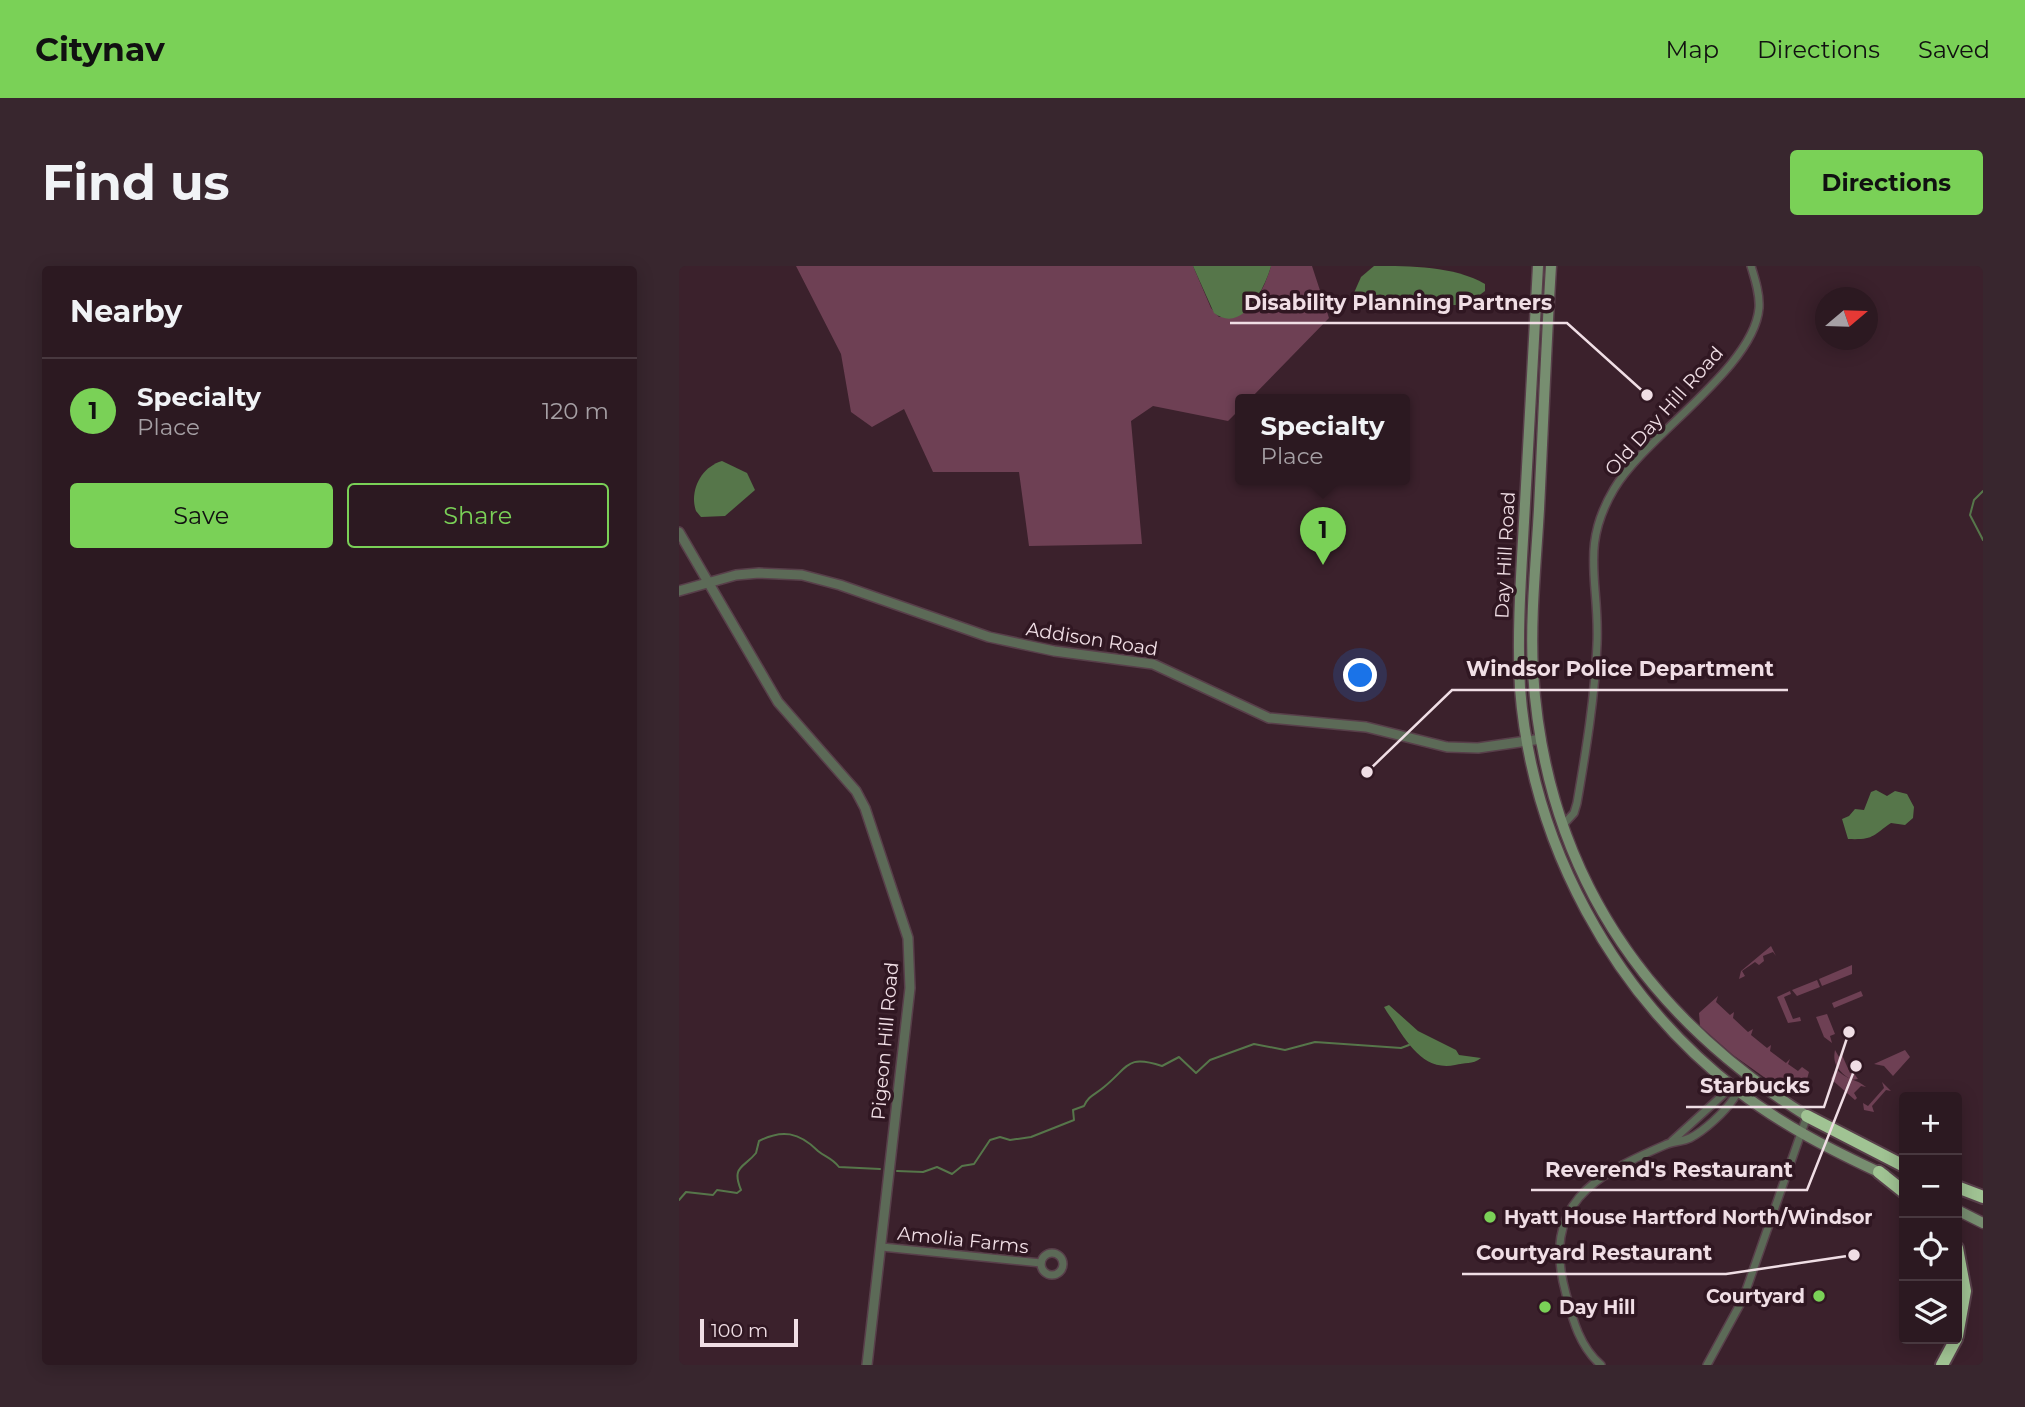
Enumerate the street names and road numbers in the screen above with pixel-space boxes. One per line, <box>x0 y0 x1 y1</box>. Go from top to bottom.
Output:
street label: Old Day Hill Road <box>1600 342 1728 480</box>
street label: Day Hill Road <box>1490 491 1520 619</box>
street label: Addison Road <box>1024 617 1160 661</box>
street label: Pigeon Hill Road <box>867 961 903 1121</box>
street label: Amolia Farms <box>896 1222 1030 1258</box>

